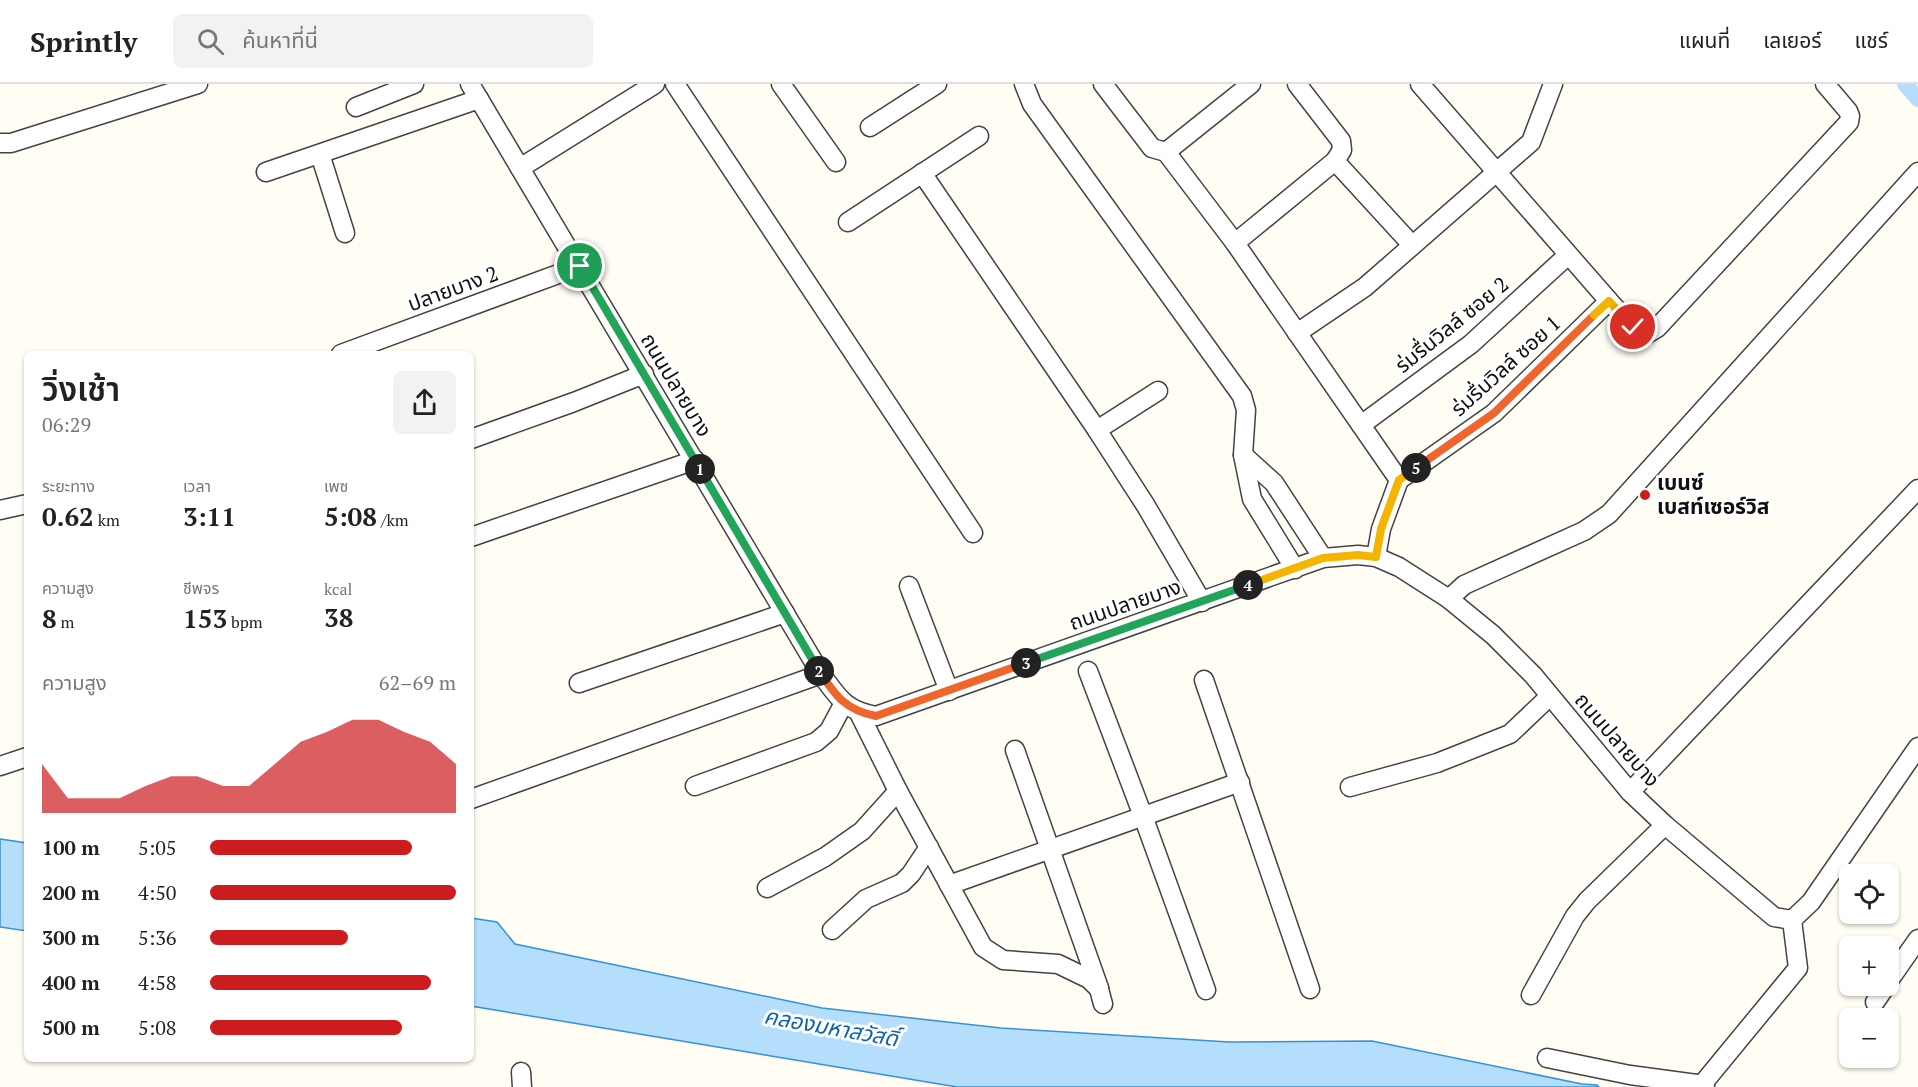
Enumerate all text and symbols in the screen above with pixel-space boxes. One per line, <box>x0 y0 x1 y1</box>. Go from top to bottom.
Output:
search box <box>173 14 593 68</box>
text: Sprintly <box>30 23 137 60</box>
icon: search <box>194 25 227 58</box>
text: ค้นหาที่นี่ <box>242 25 318 54</box>
text: แผนที่ <box>1679 26 1730 54</box>
text: เลเยอร์ <box>1763 26 1822 54</box>
text: แชร์ <box>1855 26 1888 54</box>
pin <box>554 240 605 291</box>
icon: arrive <box>563 249 596 282</box>
street label: ปลายบาง 2 <box>403 259 502 317</box>
street label: ร่มรื่นวิลล์ ซอย 2 <box>1389 270 1514 379</box>
pin <box>1607 301 1658 352</box>
street label: ร่มรื่นวิลล์ ซอย 1 <box>1445 309 1566 422</box>
icon: check <box>1616 310 1649 343</box>
street label: ถนนปลายบาง <box>635 327 719 442</box>
text: วิ่งเช้า <box>42 367 120 410</box>
button: share <box>393 371 456 434</box>
text: 06:29 <box>42 411 91 438</box>
pin: 5 <box>1401 453 1431 483</box>
pin: 1 <box>685 454 715 484</box>
text: 5 <box>1411 457 1421 479</box>
text: 1 <box>695 458 705 480</box>
place label: เบนซ์ เบสท์เซอร์วิส <box>1657 468 1770 520</box>
text: ระยะทาง <box>42 475 95 497</box>
text: เวลา <box>183 475 211 497</box>
text: เพซ <box>324 475 348 497</box>
marker: เบนซ์ เบสท์เซอร์วิส <box>1638 488 1652 502</box>
text: 0.62 <box>42 499 94 533</box>
text: 3:11 <box>183 499 236 533</box>
text: 5:08 <box>324 499 377 533</box>
text: km <box>94 509 120 531</box>
text: /km <box>377 509 408 531</box>
pin: 4 <box>1233 570 1263 600</box>
street label: ถนนปลายบาง <box>1065 572 1184 636</box>
text: 4 <box>1243 574 1253 596</box>
text: ความสูง <box>42 577 94 599</box>
text: ชีพจร <box>183 577 219 599</box>
text: kcal <box>324 578 352 600</box>
text: 38 <box>324 600 353 634</box>
text: 8 <box>42 601 57 635</box>
text: 153 <box>183 601 227 635</box>
text: m <box>57 611 74 633</box>
text: bpm <box>227 611 263 633</box>
pin: 3 <box>1011 648 1041 678</box>
text: 3 <box>1021 652 1031 674</box>
pin: 2 <box>804 656 834 686</box>
text: 2 <box>814 660 824 682</box>
text: ความสูง <box>42 669 107 696</box>
text: 62–69 m <box>379 669 456 696</box>
street label: ถนนปลายบาง <box>1569 686 1667 793</box>
text: 100 m <box>42 834 100 861</box>
text: 5:05 <box>138 834 177 861</box>
map controls <box>1839 864 1899 1068</box>
button: locate <box>1839 864 1899 924</box>
text: 200 m <box>42 879 100 906</box>
text: 4:50 <box>138 879 177 906</box>
text: 300 m <box>42 924 100 951</box>
text: 5:36 <box>138 924 177 951</box>
button: + <box>1839 936 1899 996</box>
text: 400 m <box>42 969 100 996</box>
text: 4:58 <box>138 969 177 996</box>
water label: คลองมหาสวัสดิ์ <box>762 1000 906 1054</box>
button: − <box>1839 1008 1899 1068</box>
text: 500 m <box>42 1014 100 1041</box>
text: 5:08 <box>138 1014 177 1041</box>

